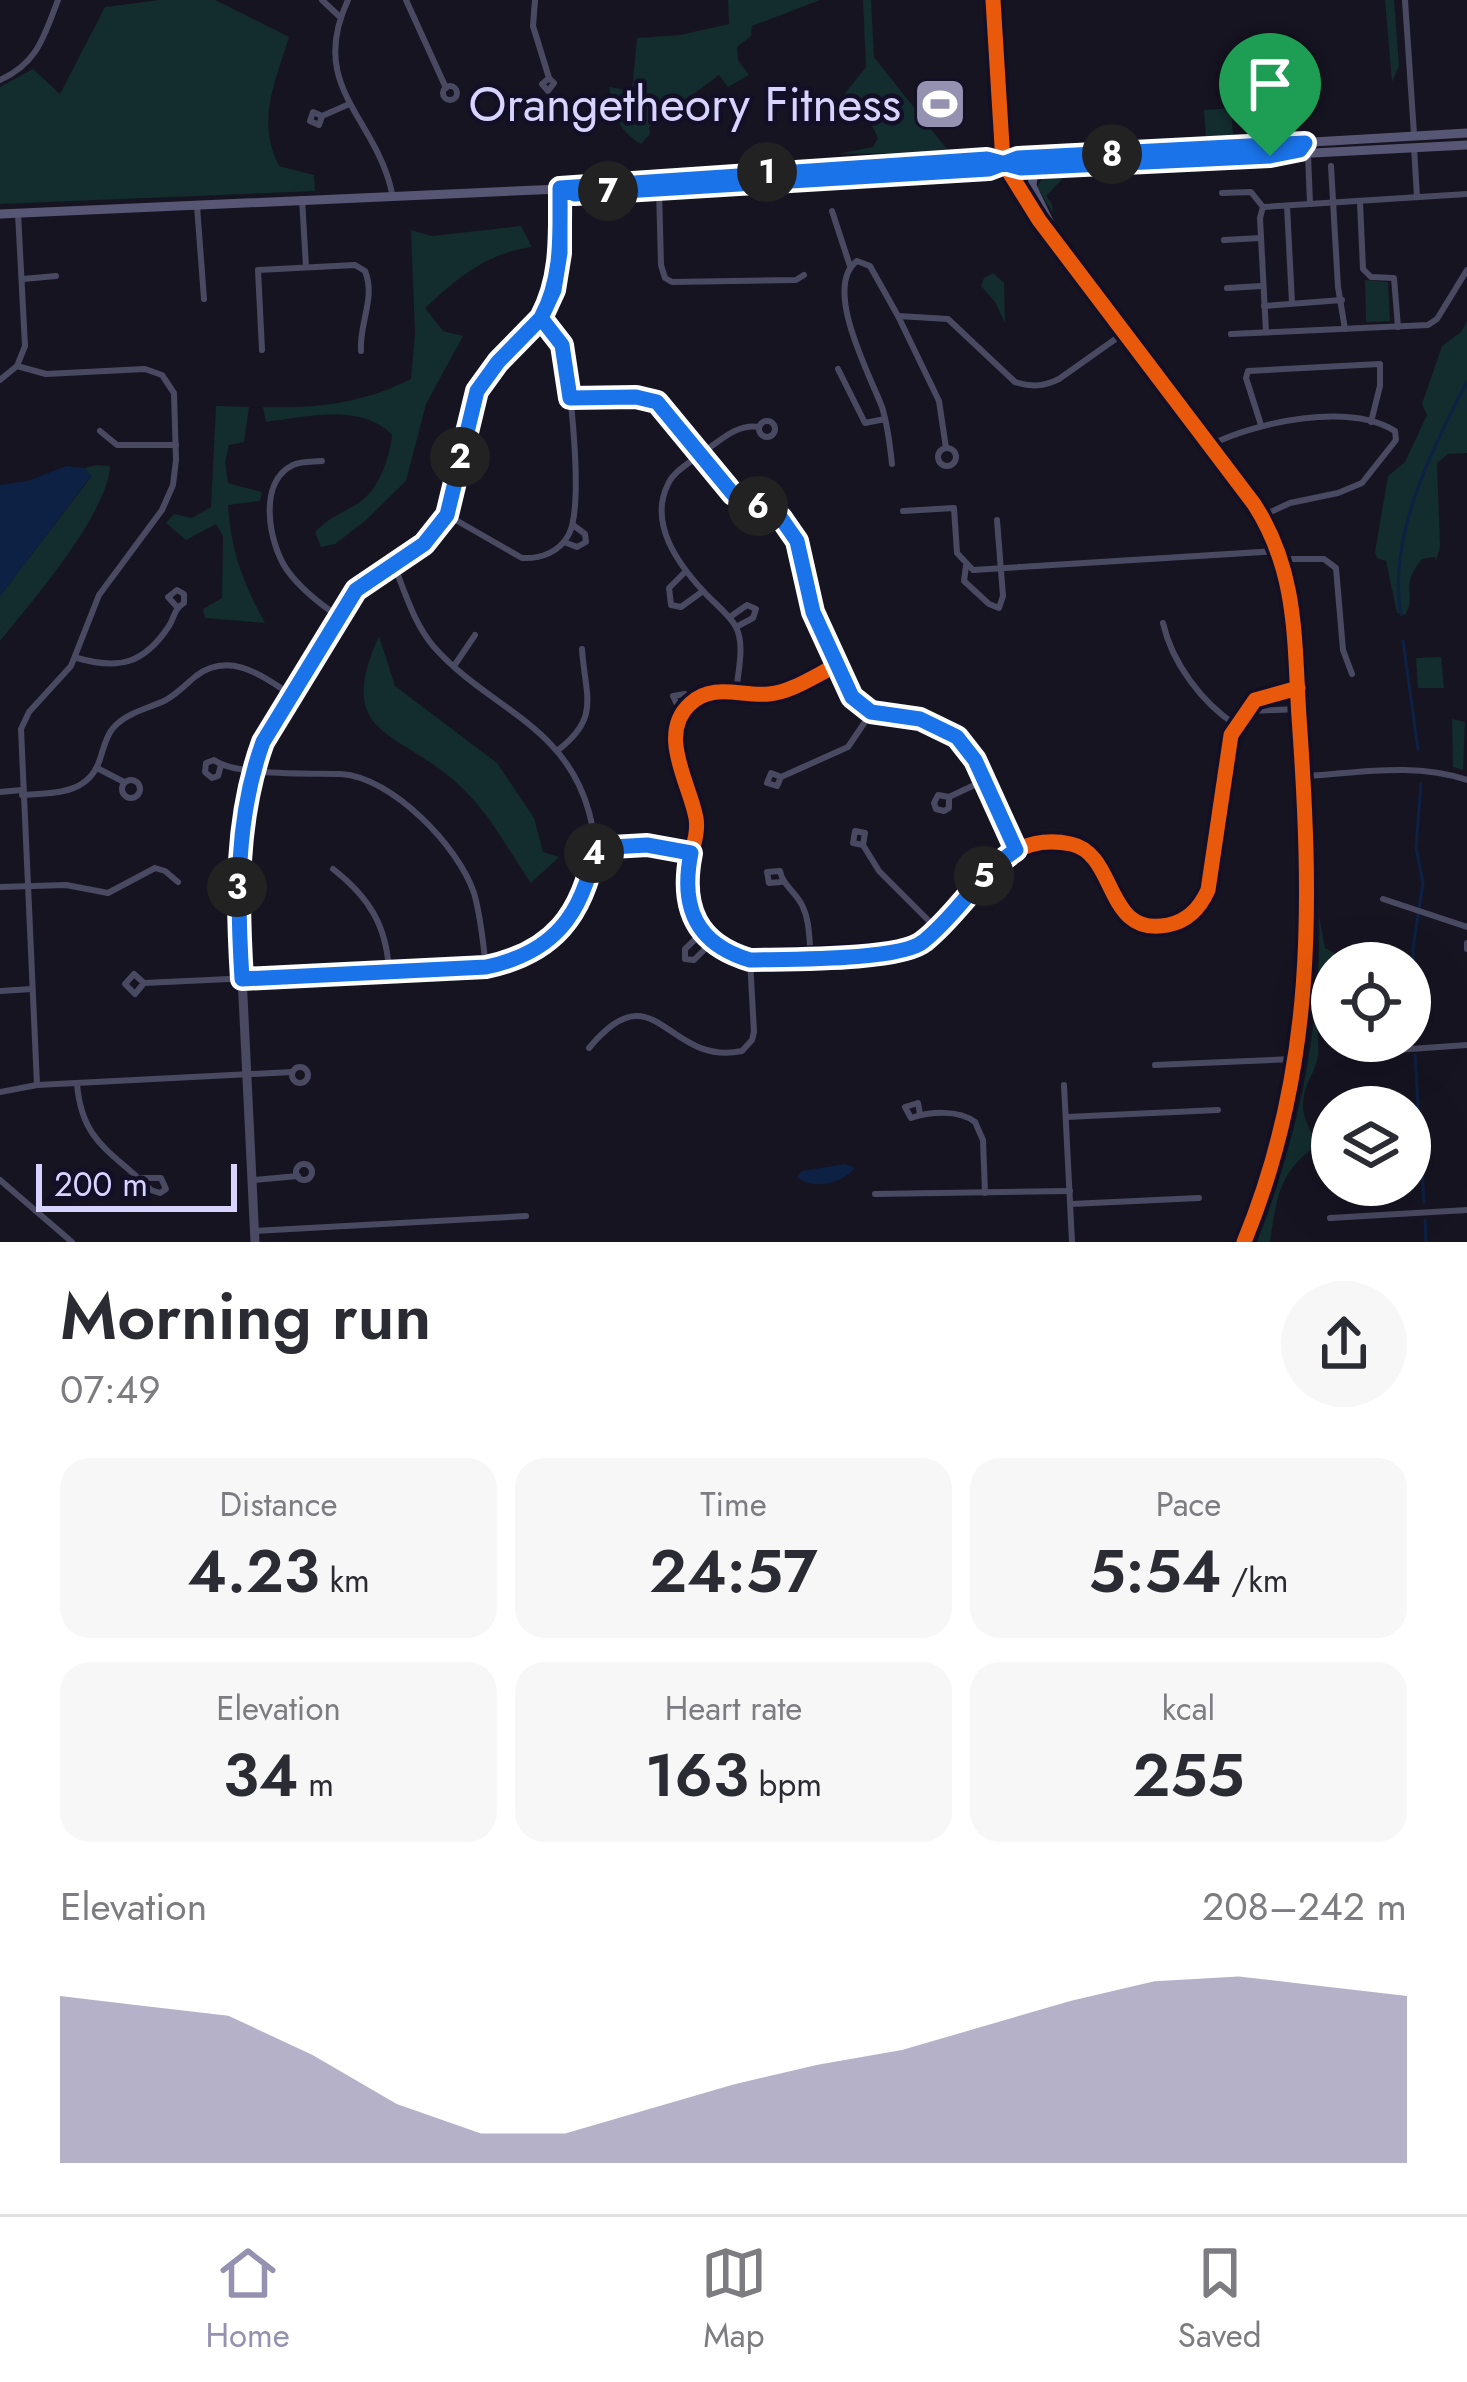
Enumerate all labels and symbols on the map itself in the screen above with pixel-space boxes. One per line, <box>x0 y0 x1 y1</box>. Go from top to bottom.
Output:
pin <box>1219 33 1321 156</box>
place label: Orangetheory Fitness <box>469 70 901 139</box>
sports icon: Orangetheory Fitness <box>912 76 968 132</box>
pin: 8 <box>1082 124 1142 184</box>
pin: 1 <box>737 142 797 202</box>
pin: 7 <box>578 161 638 221</box>
pin: 2 <box>430 427 490 487</box>
pin: 6 <box>728 476 788 536</box>
pin: 4 <box>564 823 624 883</box>
pin: 5 <box>954 846 1014 906</box>
pin: 3 <box>207 857 267 917</box>
scale bar <box>36 1158 237 1211</box>

